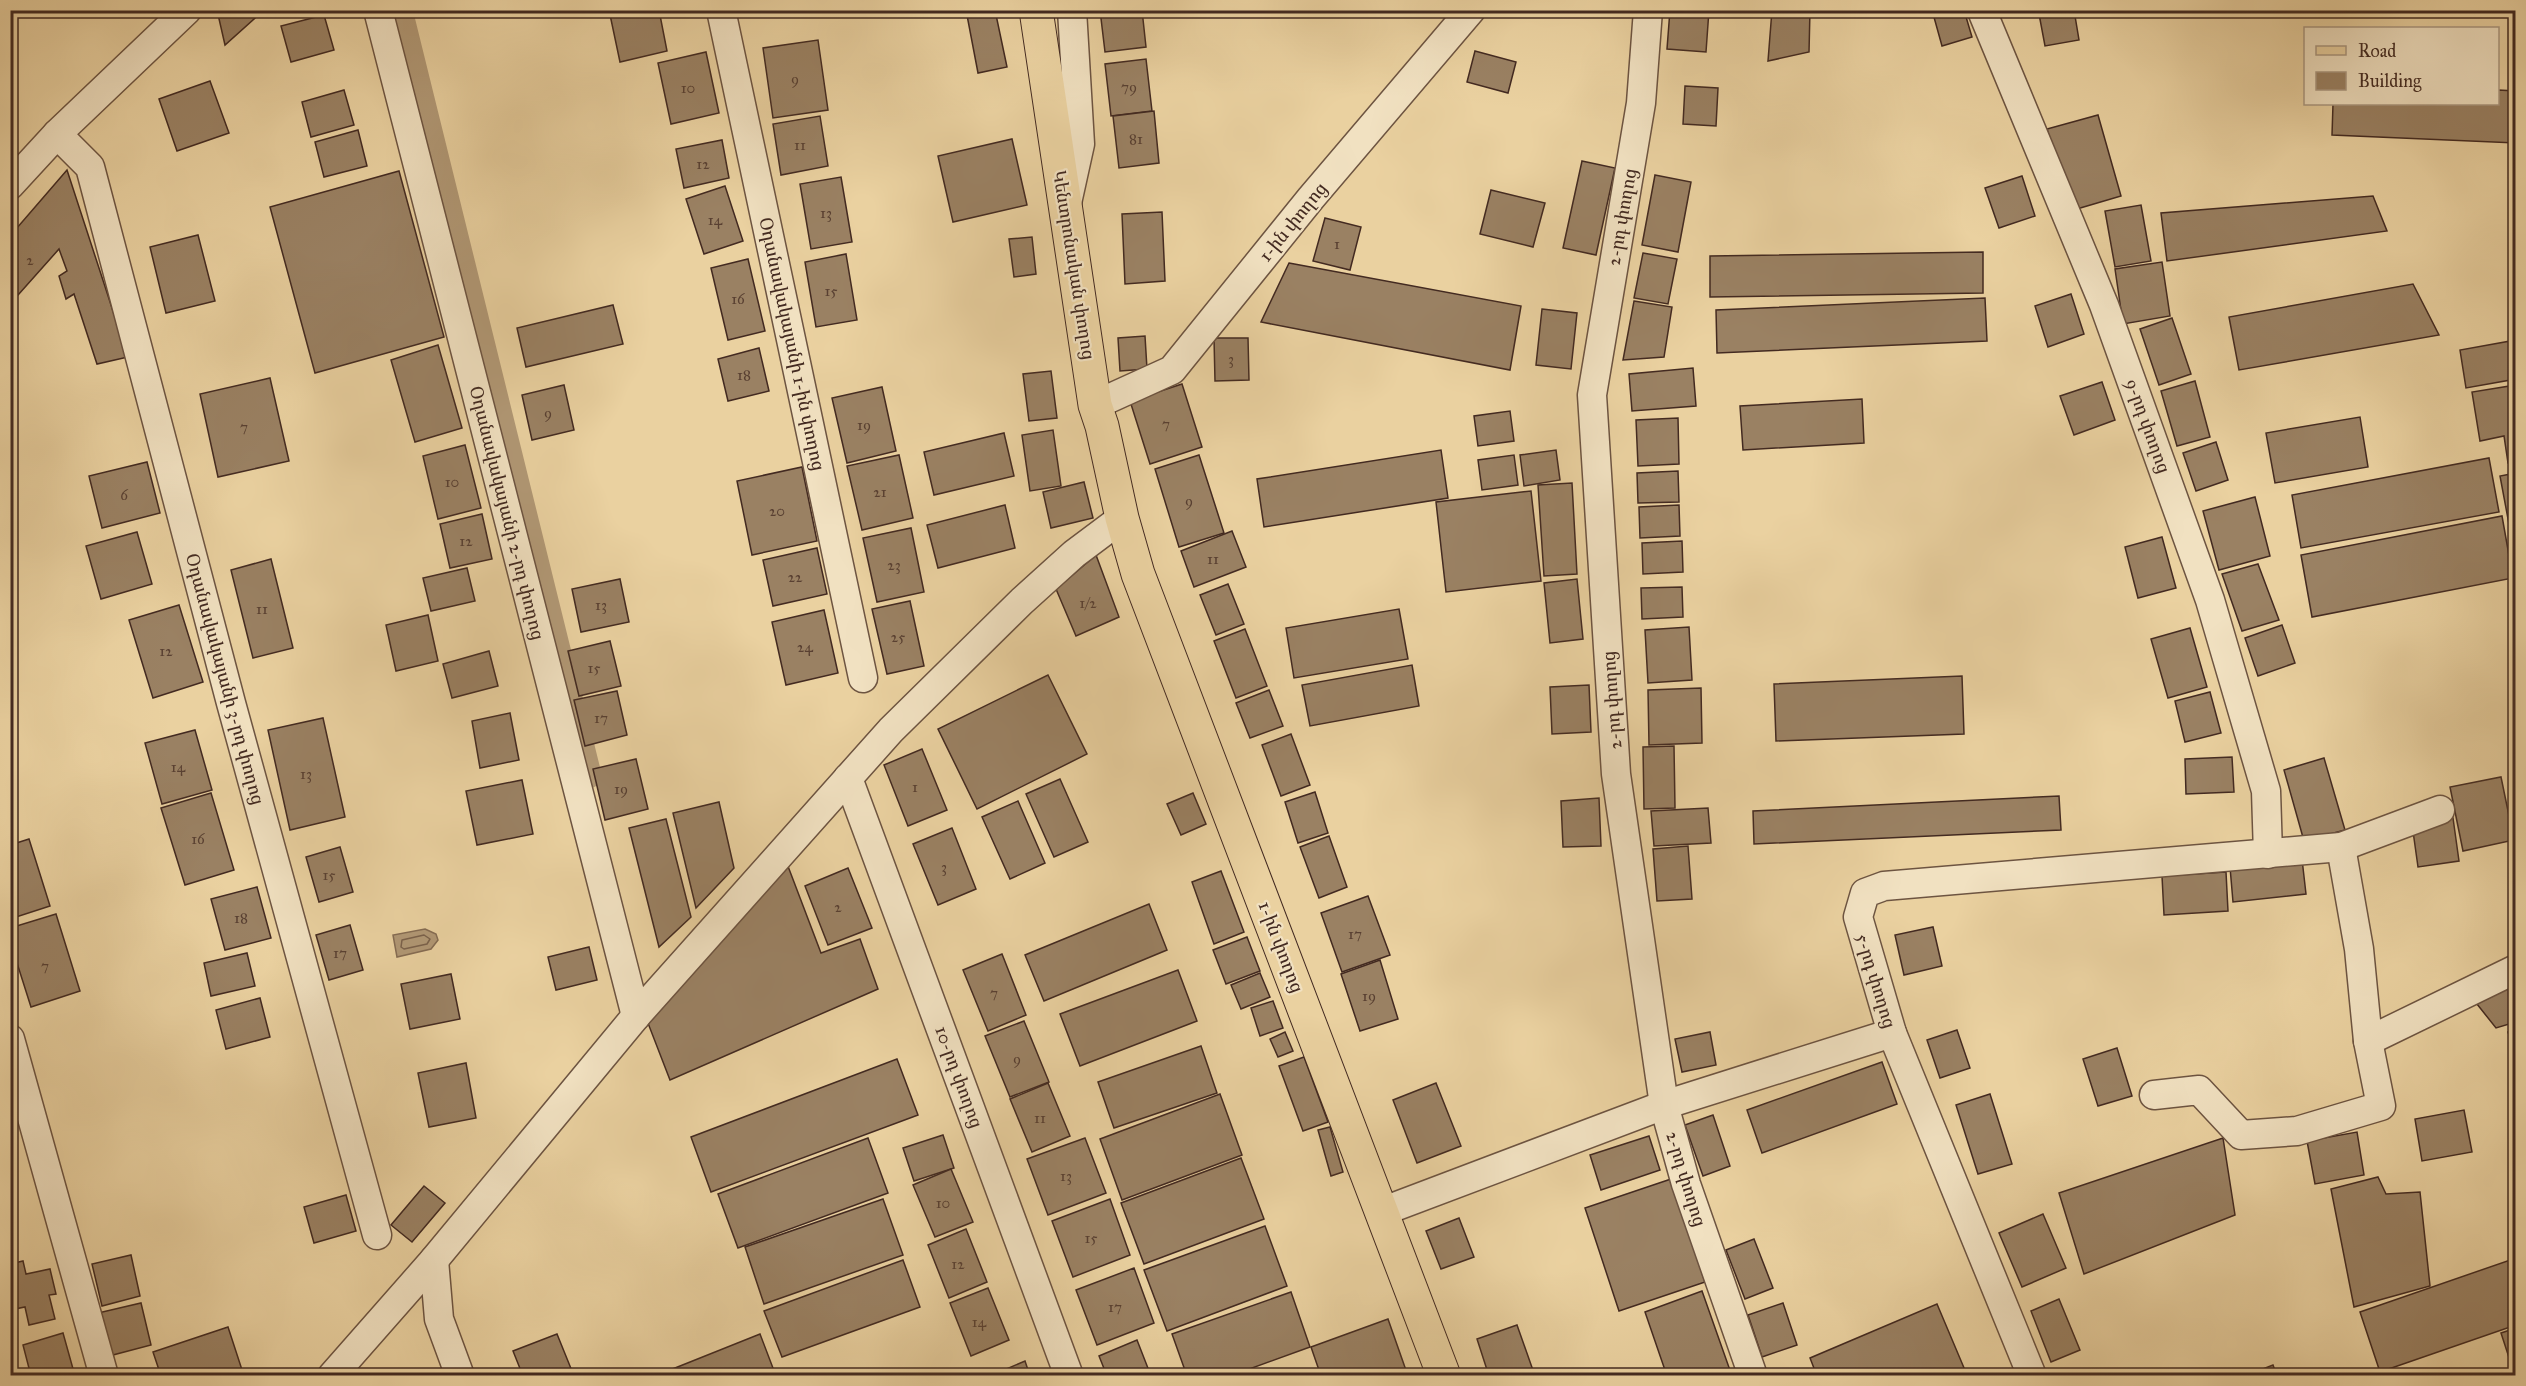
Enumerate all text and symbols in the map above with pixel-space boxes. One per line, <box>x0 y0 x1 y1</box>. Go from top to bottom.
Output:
legend <box>2304 27 2499 105</box>
text: Road <box>2358 40 2396 62</box>
house number: 9 <box>791 70 799 88</box>
text: Building <box>2358 70 2422 93</box>
house number: 79 <box>1121 78 1137 96</box>
house number: 10 <box>681 79 695 97</box>
house number: 81 <box>1129 130 1143 148</box>
house number: 11 <box>794 136 806 154</box>
house number: 12 <box>696 155 710 173</box>
street label: 2-րդ փողոց <box>1603 167 1641 267</box>
street label: Կենտրոնական փողոց <box>1048 169 1100 361</box>
street label: 1-ին փողոց <box>1254 178 1332 266</box>
house number: 13 <box>820 204 832 222</box>
house number: 14 <box>708 211 723 229</box>
street label: Օդանավակայանի 1-ին փողոց <box>754 215 830 473</box>
house number: 1 <box>1334 235 1340 253</box>
house number: 2 <box>26 251 34 269</box>
house number: 15 <box>825 282 837 300</box>
house number: 16 <box>731 290 746 308</box>
house number: 3 <box>1228 350 1234 368</box>
house number: 18 <box>737 366 751 384</box>
street label: 9-րդ փողոց <box>2121 376 2175 476</box>
street label: Օդանավակայանի 2-րդ փողոց <box>465 384 549 642</box>
house number: 9 <box>544 404 552 422</box>
house number: 7 <box>1162 415 1170 433</box>
house number: 19 <box>857 416 871 434</box>
house number: 7 <box>240 418 248 436</box>
house number: 10 <box>445 473 459 491</box>
house number: 21 <box>873 483 887 501</box>
house number: 6 <box>120 486 129 504</box>
house number: 9 <box>1185 492 1193 510</box>
house number: 20 <box>769 502 785 520</box>
house number: 12 <box>459 532 473 550</box>
house number: 11 <box>1207 550 1219 568</box>
street label: Օդանավակայանի 3-րդ փողոց <box>181 551 269 807</box>
house number: 23 <box>887 556 901 574</box>
house number: 22 <box>788 568 803 586</box>
house number: 1/2 <box>1079 594 1097 612</box>
house number: 13 <box>595 596 607 614</box>
house number: 11 <box>256 600 268 618</box>
house number: 25 <box>891 628 905 646</box>
house number: 24 <box>797 638 814 656</box>
house number: 12 <box>159 642 173 660</box>
street label: 2-րդ փողոց <box>1598 650 1626 750</box>
house number: 15 <box>588 659 600 677</box>
house number: 17 <box>594 709 608 727</box>
house number: 14 <box>171 758 186 776</box>
house number: 13 <box>300 765 312 783</box>
house number: 1 <box>912 778 918 796</box>
house number: 19 <box>614 780 628 798</box>
house number: 16 <box>191 830 206 848</box>
house number: 3 <box>941 858 947 876</box>
house number: 15 <box>323 866 335 884</box>
house number: 2 <box>834 898 842 916</box>
street label: 1-ին փողոց <box>1254 898 1308 996</box>
house number: 18 <box>234 909 248 927</box>
house number: 17 <box>1348 925 1362 943</box>
street label: 5-րդ փողոց <box>1851 931 1901 1031</box>
house number: 17 <box>333 944 347 962</box>
house number: 7 <box>41 957 49 975</box>
house number: 7 <box>990 984 998 1002</box>
house number: 19 <box>1362 987 1376 1005</box>
street label: 10-րդ փողոց <box>930 1023 988 1131</box>
house number: 9 <box>1013 1050 1021 1068</box>
house number: 11 <box>1034 1109 1046 1127</box>
street label: 2-րդ փողոց <box>1661 1129 1711 1229</box>
house number: 13 <box>1060 1167 1072 1185</box>
house number: 10 <box>936 1194 950 1212</box>
house number: 15 <box>1085 1229 1097 1247</box>
house number: 12 <box>951 1255 965 1273</box>
house number: 17 <box>1108 1298 1122 1316</box>
house number: 14 <box>972 1313 987 1331</box>

